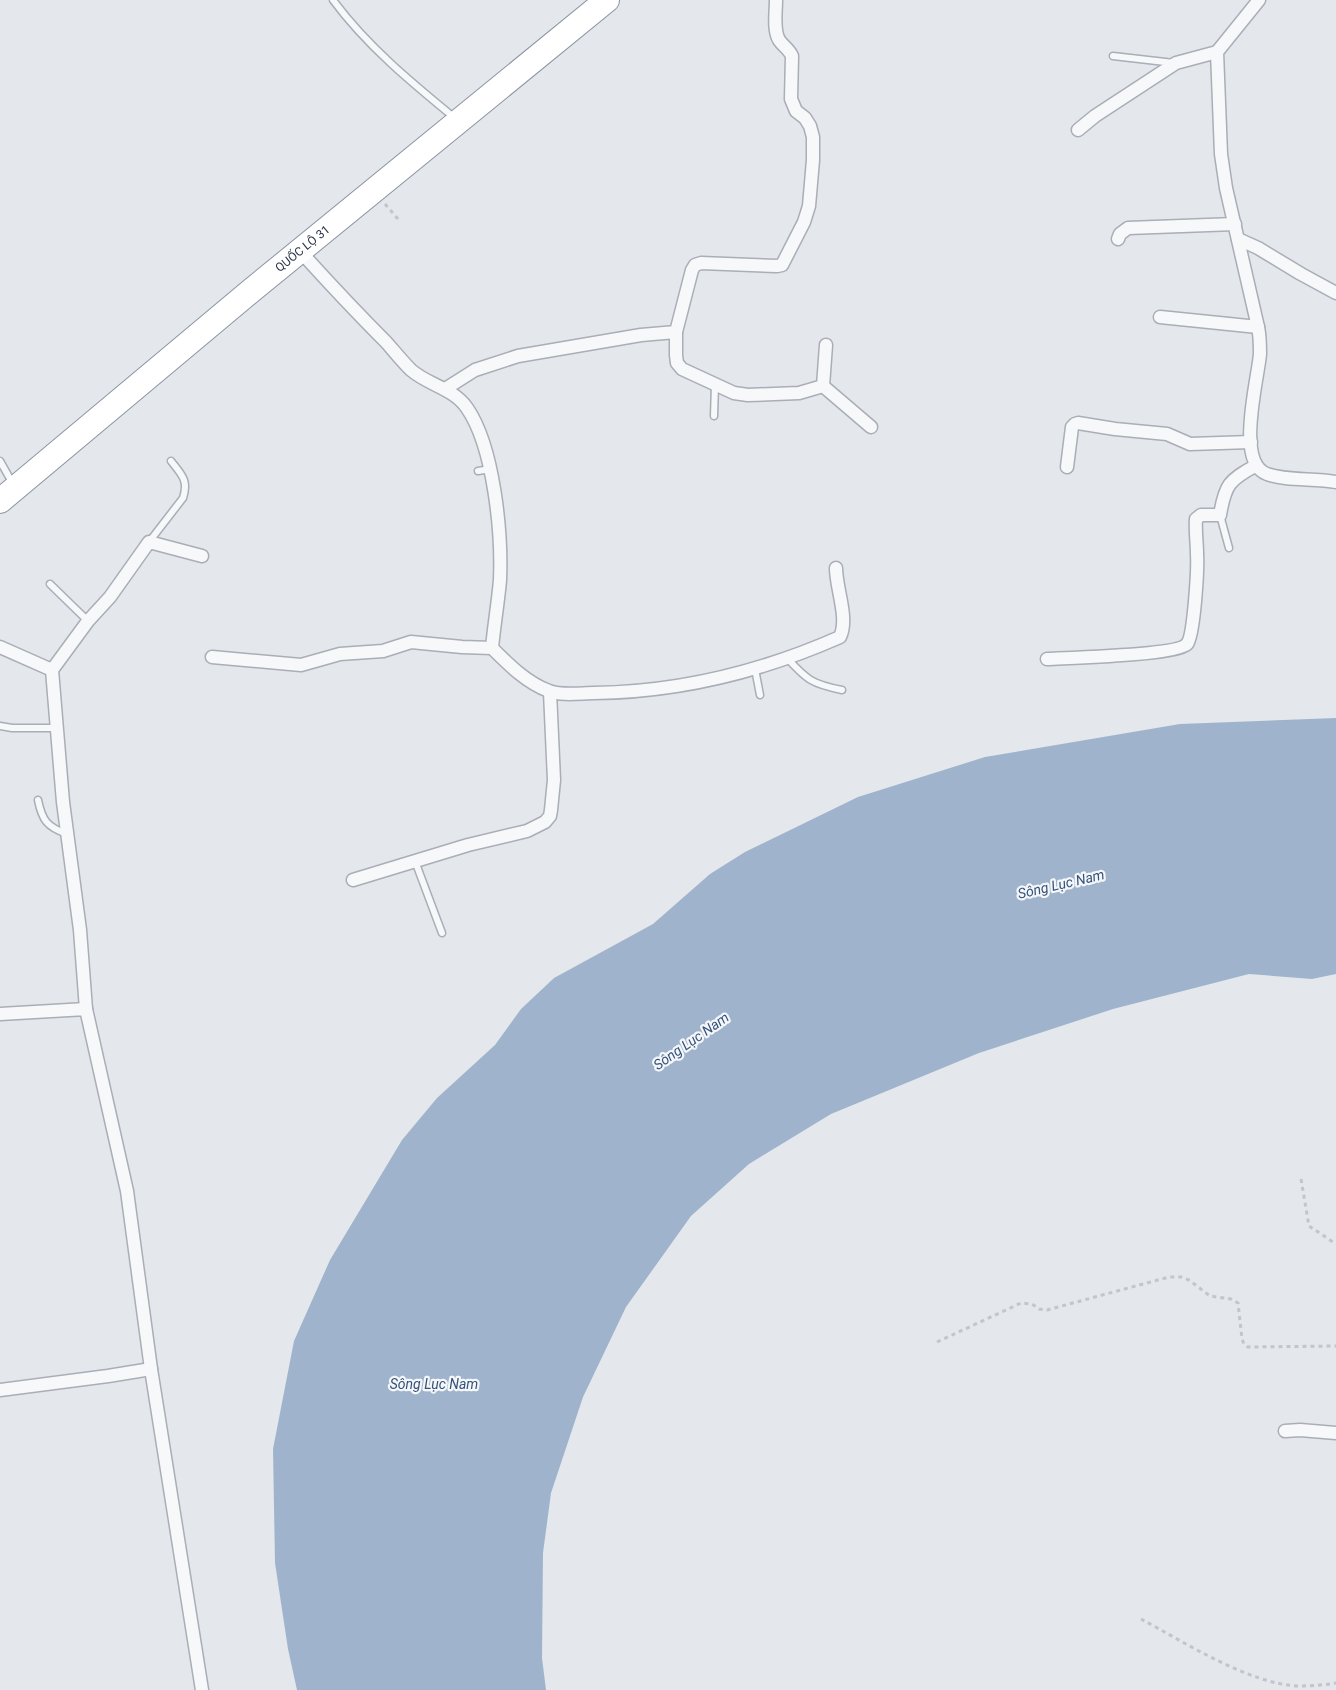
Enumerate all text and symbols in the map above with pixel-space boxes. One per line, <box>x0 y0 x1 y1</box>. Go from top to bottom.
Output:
street label: QUỐC LỘ 31 <box>273 222 333 275</box>
water label: Sông Lục Nam <box>1016 866 1106 902</box>
water label: Sông Lục Nam <box>650 1009 732 1073</box>
water label: Sông Lục Nam <box>390 1376 478 1392</box>

